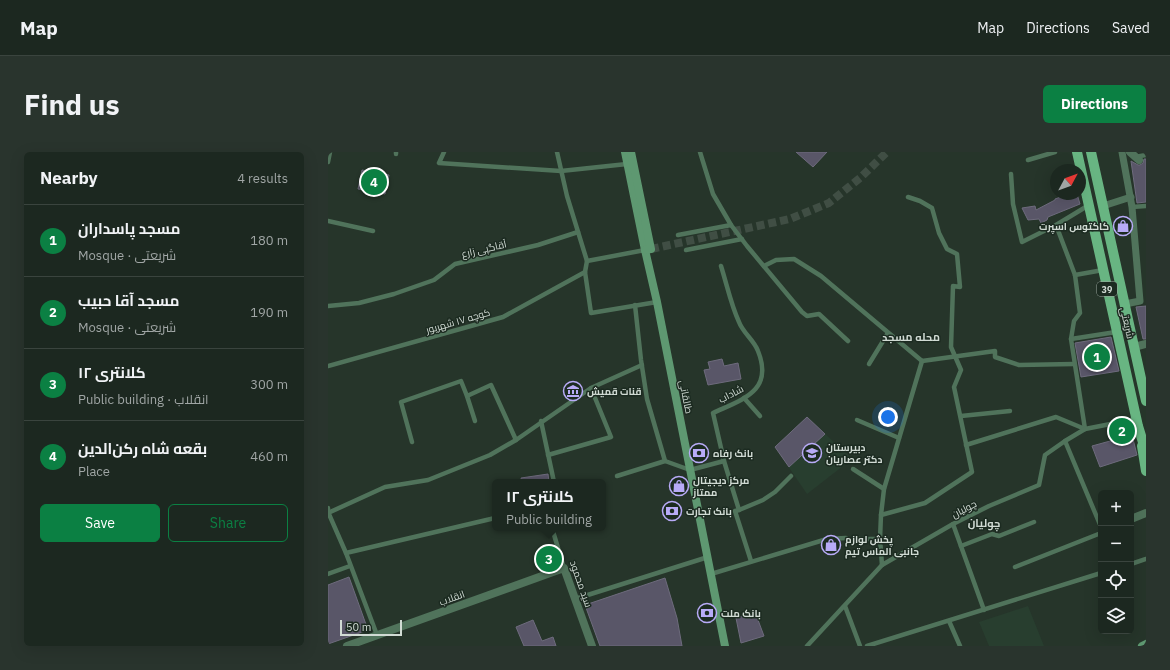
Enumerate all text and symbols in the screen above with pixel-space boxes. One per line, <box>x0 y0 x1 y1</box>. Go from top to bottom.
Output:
text: Map <box>20 16 58 40</box>
text: Map <box>977 19 1004 37</box>
text: Directions <box>1026 19 1090 37</box>
text: Saved <box>1112 19 1150 37</box>
button: Directions <box>1043 85 1146 123</box>
text: Find us <box>24 86 120 123</box>
north arrow <box>1050 164 1086 200</box>
text: Nearby <box>40 167 98 189</box>
pin: 4 <box>361 167 387 197</box>
text: 4 results <box>237 170 288 187</box>
shop icon: کاکتوس اسپرت <box>1112 215 1134 237</box>
text: مسجد پاسداران <box>78 219 180 238</box>
place label: کاکتوس اسپرت <box>1039 220 1109 234</box>
text: 1 <box>49 232 57 249</box>
text: 180 m <box>250 232 288 249</box>
street label: آقاگپی زارع <box>460 237 508 261</box>
text: Mosque · شریعتی <box>78 247 176 264</box>
road number: 39 <box>1097 282 1117 296</box>
text: مسجد آقا حبیب <box>78 291 179 310</box>
text: 2 <box>49 304 57 321</box>
text: 190 m <box>250 304 288 321</box>
street label: کوچه ۱۷ شهریور <box>423 306 492 337</box>
street label: شریعتی <box>1117 306 1137 340</box>
text: Mosque · شریعتی <box>78 319 176 336</box>
district label: محله مسجد <box>882 330 940 344</box>
pin: 1 <box>1084 342 1110 372</box>
text: کلانتری ۱۲ <box>78 363 146 382</box>
text: 3 <box>49 376 57 393</box>
text: 300 m <box>250 376 288 393</box>
street label: طالقانی <box>676 379 696 415</box>
museum icon: قنات قمیش <box>562 380 584 402</box>
street label: شاداب <box>716 382 746 406</box>
place label: قنات قمیش <box>587 385 642 398</box>
text: Public building · انقلاب <box>78 391 209 408</box>
your location <box>878 407 898 427</box>
pin: 2 <box>1109 416 1135 446</box>
text: بقعه شاه رکن‌الدین <box>78 439 207 458</box>
place label: دبیرستان دکتر عصاریان <box>826 441 882 466</box>
bank icon: بانک رفاه <box>688 442 710 464</box>
school or university icon: دبیرستان دکتر عصاریان <box>801 442 823 464</box>
place label: بانک رفاه <box>713 447 753 460</box>
text: 4 <box>49 448 57 465</box>
text: 460 m <box>250 448 288 465</box>
text: Place <box>78 463 110 480</box>
place label: مرکز دیجیتال ممتاز <box>692 474 749 499</box>
shop icon: مرکز دیجیتال ممتاز <box>668 475 690 497</box>
popup <box>492 479 606 531</box>
text: کلانتری ۱۲ <box>506 487 574 506</box>
map controls <box>1098 490 1134 634</box>
button: + <box>1098 490 1134 526</box>
street label: چولیان <box>949 497 979 521</box>
bank icon: بانک تجارت <box>661 500 683 522</box>
button: Save <box>40 504 160 542</box>
button: Share <box>168 504 288 542</box>
place label: بانک تجارت <box>686 505 732 518</box>
text: Public building <box>506 511 592 528</box>
district label: چولیان <box>968 516 1000 532</box>
button: − <box>1098 526 1134 562</box>
place label: پخش لوازم جانبی الماس تیم <box>845 533 919 559</box>
shop icon: پخش لوازم جانبی الماس تیم <box>820 534 842 556</box>
pin: 3 <box>536 544 562 574</box>
street label: سید محمود <box>567 559 595 609</box>
button: locate <box>1098 562 1134 598</box>
street label: انقلاب <box>437 587 467 609</box>
button: layers <box>1098 598 1134 634</box>
bank icon: بانک ملت <box>696 602 718 624</box>
place label: بانک ملت <box>721 607 761 620</box>
scale bar <box>340 618 402 637</box>
text: 50 m <box>346 620 371 634</box>

